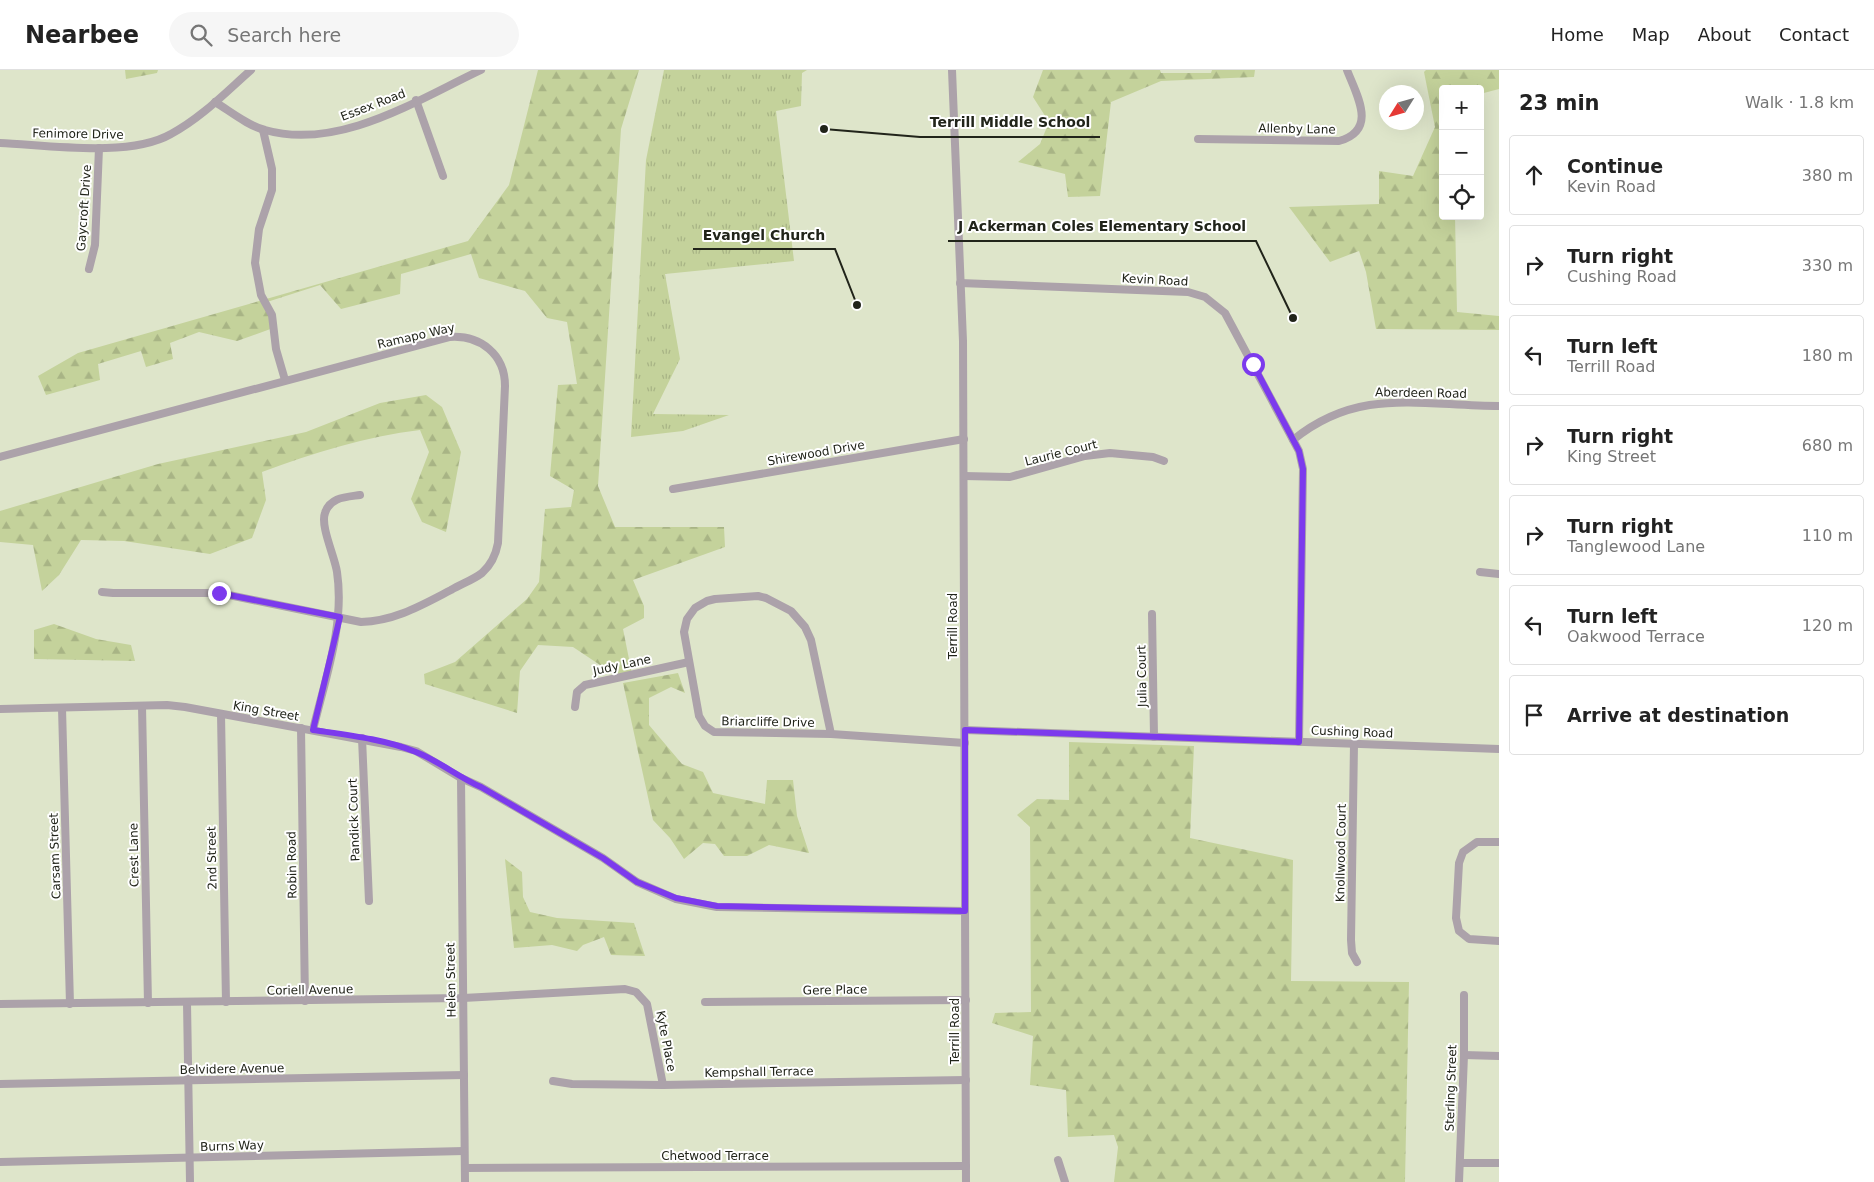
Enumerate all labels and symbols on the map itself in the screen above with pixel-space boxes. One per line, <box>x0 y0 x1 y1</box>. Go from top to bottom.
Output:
north arrow <box>1379 85 1424 130</box>
street label: Essex Road <box>339 86 407 124</box>
callout: Terrill Middle School <box>920 108 1100 137</box>
text: Terrill Middle School <box>930 114 1090 130</box>
street label: Allenby Lane <box>1258 121 1336 137</box>
street label: Fenimore Drive <box>32 126 124 142</box>
street label: Gaycroft Drive <box>74 164 94 252</box>
callout: J Ackerman Coles Elementary School <box>948 212 1256 241</box>
text: J Ackerman Coles Elementary School <box>957 218 1246 234</box>
callout: Evangel Church <box>693 220 835 249</box>
text: Evangel Church <box>703 227 825 243</box>
street label: Kevin Road <box>1121 271 1189 289</box>
street label: Ramapo Way <box>376 320 456 352</box>
route start <box>1242 353 1265 376</box>
street label: Aberdeen Road <box>1375 385 1467 401</box>
street label: Laurie Court <box>1023 437 1099 469</box>
street label: Shirewood Drive <box>766 438 866 468</box>
route end <box>208 582 231 605</box>
street label: Terrill Road <box>946 593 960 660</box>
street label: Julia Court <box>1134 645 1150 708</box>
street label: Judy Lane <box>591 652 652 678</box>
street label: King Street <box>232 698 300 724</box>
street label: Briarcliffe Drive <box>721 714 815 730</box>
street label: Cushing Road <box>1311 724 1393 740</box>
street label: Pandick Court <box>346 778 362 862</box>
street label: Knollwood Court <box>1333 803 1349 902</box>
street label: Carsam Street <box>46 812 64 899</box>
street label: Crest Lane <box>126 823 142 887</box>
street label: 2nd Street <box>204 826 220 890</box>
street label: Robin Road <box>284 831 300 899</box>
street label: Helen Street <box>443 942 459 1018</box>
street label: Coriell Avenue <box>267 982 353 998</box>
street label: Gere Place <box>803 982 867 998</box>
street label: Terrill Road <box>948 998 962 1065</box>
street label: Kyte Place <box>653 1009 679 1073</box>
street label: Sterling Street <box>1442 1044 1460 1132</box>
street label: Belvidere Avenue <box>179 1061 285 1077</box>
street label: Kempshall Terrace <box>704 1064 814 1080</box>
street label: Burns Way <box>200 1138 264 1154</box>
street label: Chetwood Terrace <box>661 1149 769 1163</box>

